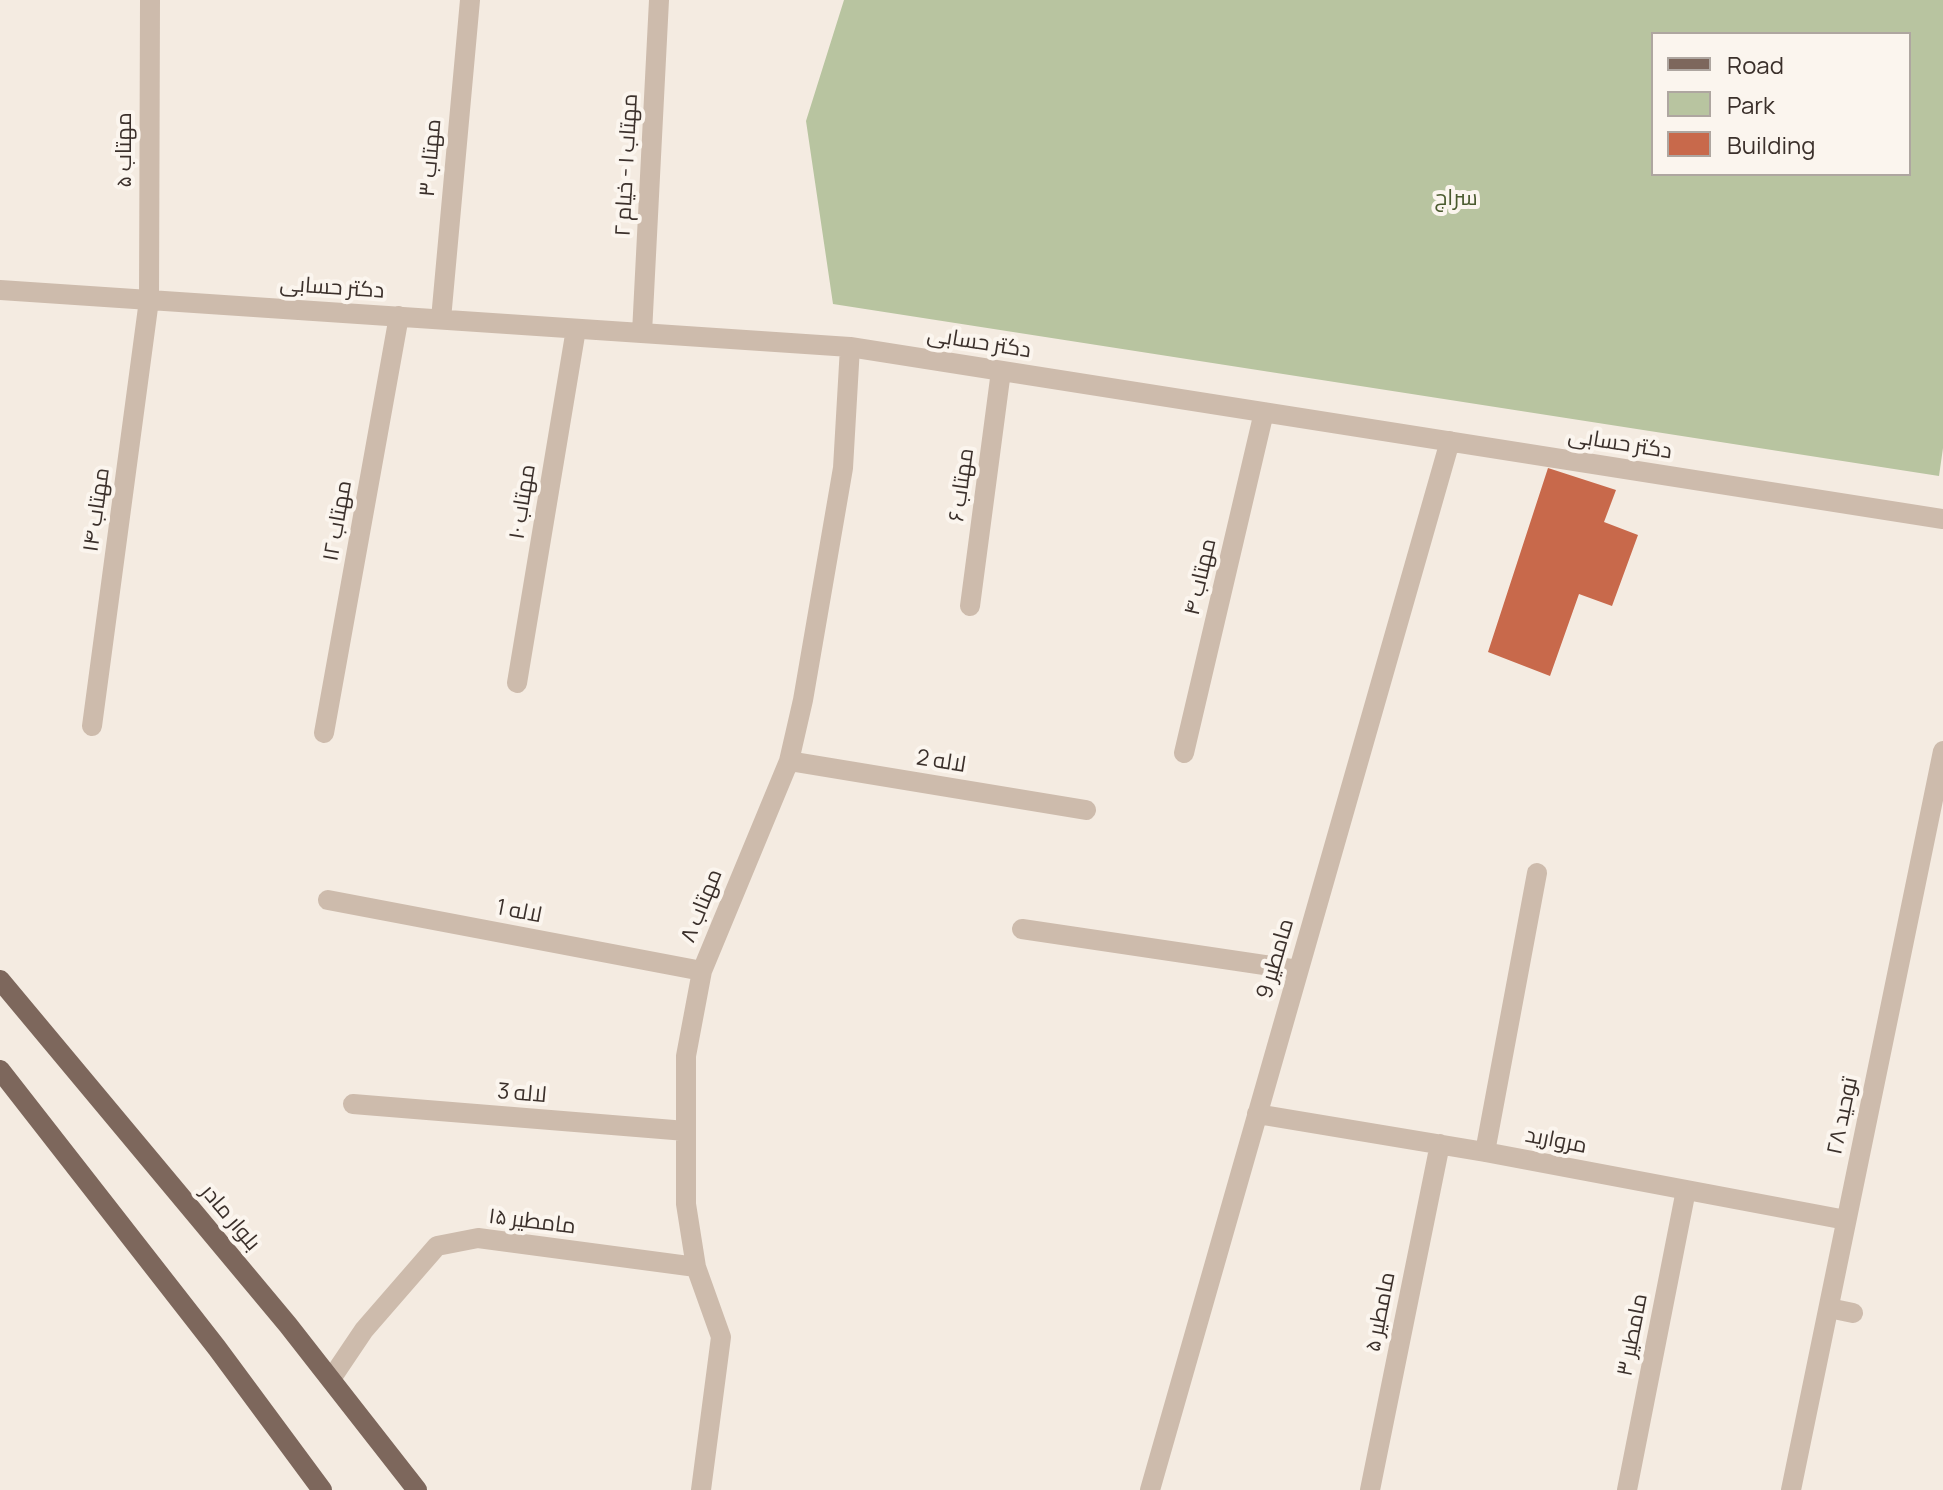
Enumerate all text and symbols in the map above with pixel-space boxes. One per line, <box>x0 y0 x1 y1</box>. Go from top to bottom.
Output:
legend <box>1651 32 1911 176</box>
text: Road <box>1727 48 1784 81</box>
text: Park <box>1727 88 1775 121</box>
street label: مهتاب ۱ - خیام ۲ <box>610 93 644 237</box>
street label: مهتاب ۵ <box>112 112 138 188</box>
street label: مهتاب ۳ <box>414 118 448 198</box>
text: Building <box>1727 128 1815 161</box>
park label: سراج <box>1434 186 1478 212</box>
street label: دکتر حسابی <box>279 271 385 305</box>
street label: دکتر حسابی <box>925 322 1033 364</box>
street label: دکتر حسابی <box>1566 423 1674 465</box>
street label: مهتاب ۶ <box>944 447 980 523</box>
street label: مهتاب ۱۰ <box>504 463 542 541</box>
street label: مهتاب ۱۴ <box>78 466 116 554</box>
street label: مهتاب ۱۲ <box>318 478 358 564</box>
street label: مهتاب ۴ <box>1179 536 1223 618</box>
street label: لاله 2 <box>914 745 968 779</box>
street label: مهتاب ۸ <box>675 865 729 947</box>
street label: لاله 1 <box>494 895 544 929</box>
street label: مامطیر 9 <box>1252 916 1300 1002</box>
street label: توحید ۲۸ <box>1822 1075 1864 1157</box>
street label: لاله 3 <box>496 1079 548 1109</box>
street label: مروارید <box>1523 1122 1589 1160</box>
street label: بلوار مادر <box>195 1179 265 1257</box>
street label: مامطیر ۱۵ <box>487 1204 577 1240</box>
street label: مامطیر ۵ <box>1360 1270 1402 1354</box>
street label: مامطیر ۳ <box>1612 1291 1654 1379</box>

